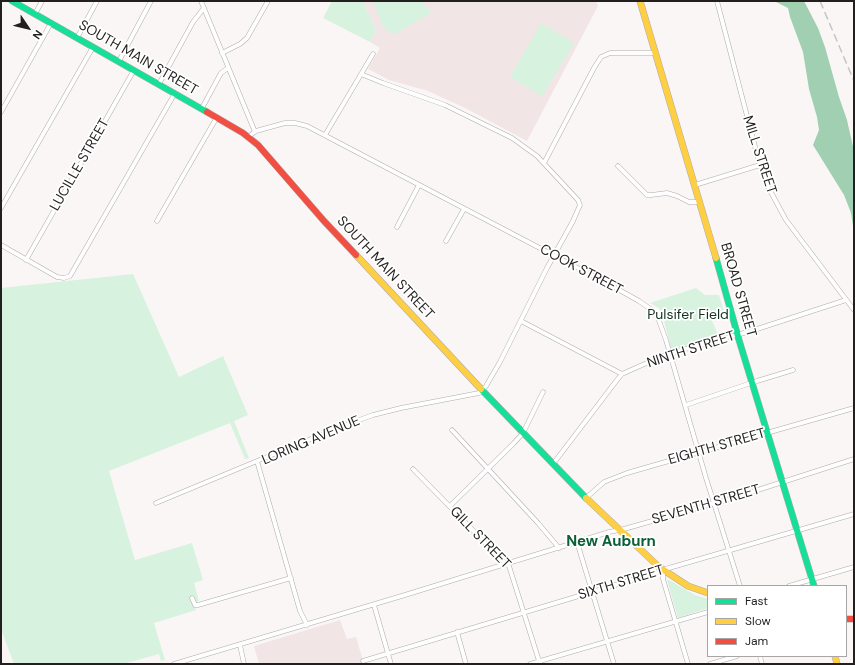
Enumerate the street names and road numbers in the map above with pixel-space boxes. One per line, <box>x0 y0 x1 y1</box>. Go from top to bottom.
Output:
street label: SOUTH MAIN STREET <box>75 17 201 99</box>
street label: MILL STREET <box>738 114 780 196</box>
street label: LUCILLE STREET <box>47 116 113 214</box>
street label: SOUTH MAIN STREET <box>333 213 437 323</box>
street label: COOK STREET <box>537 241 625 299</box>
street label: BROAD STREET <box>717 241 759 339</box>
street label: NINTH STREET <box>645 328 737 372</box>
street label: LORING AVENUE <box>259 413 363 469</box>
street label: EIGHTH STREET <box>667 425 767 469</box>
street label: SEVENTH STREET <box>650 482 762 528</box>
street label: GILL STREET <box>446 503 514 573</box>
street label: SIXTH STREET <box>576 562 666 604</box>

